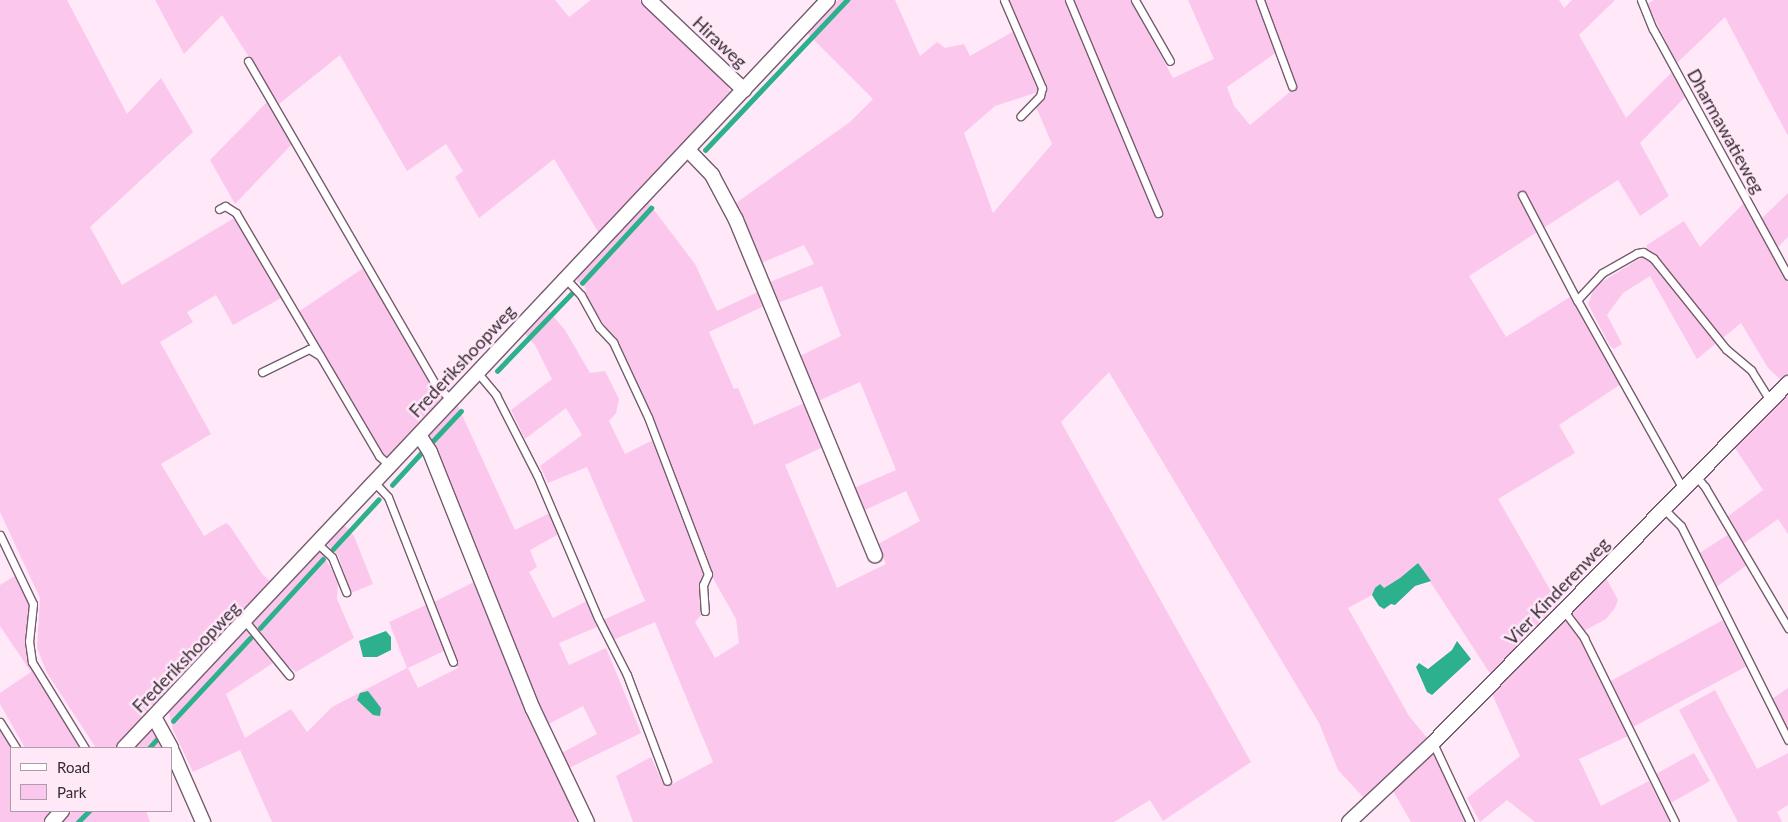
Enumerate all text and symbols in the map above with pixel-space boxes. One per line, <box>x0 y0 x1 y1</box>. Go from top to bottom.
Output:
street label: Hiraweg <box>688 12 752 72</box>
street label: Dharmawatieweg <box>1683 65 1769 197</box>
street label: Frederikshoopweg <box>404 300 520 422</box>
street label: Vier Kinderenweg <box>1500 533 1614 649</box>
street label: Frederikshoopweg <box>128 597 244 717</box>
legend <box>10 747 172 812</box>
text: Road <box>57 758 90 776</box>
text: Park <box>57 783 86 801</box>

